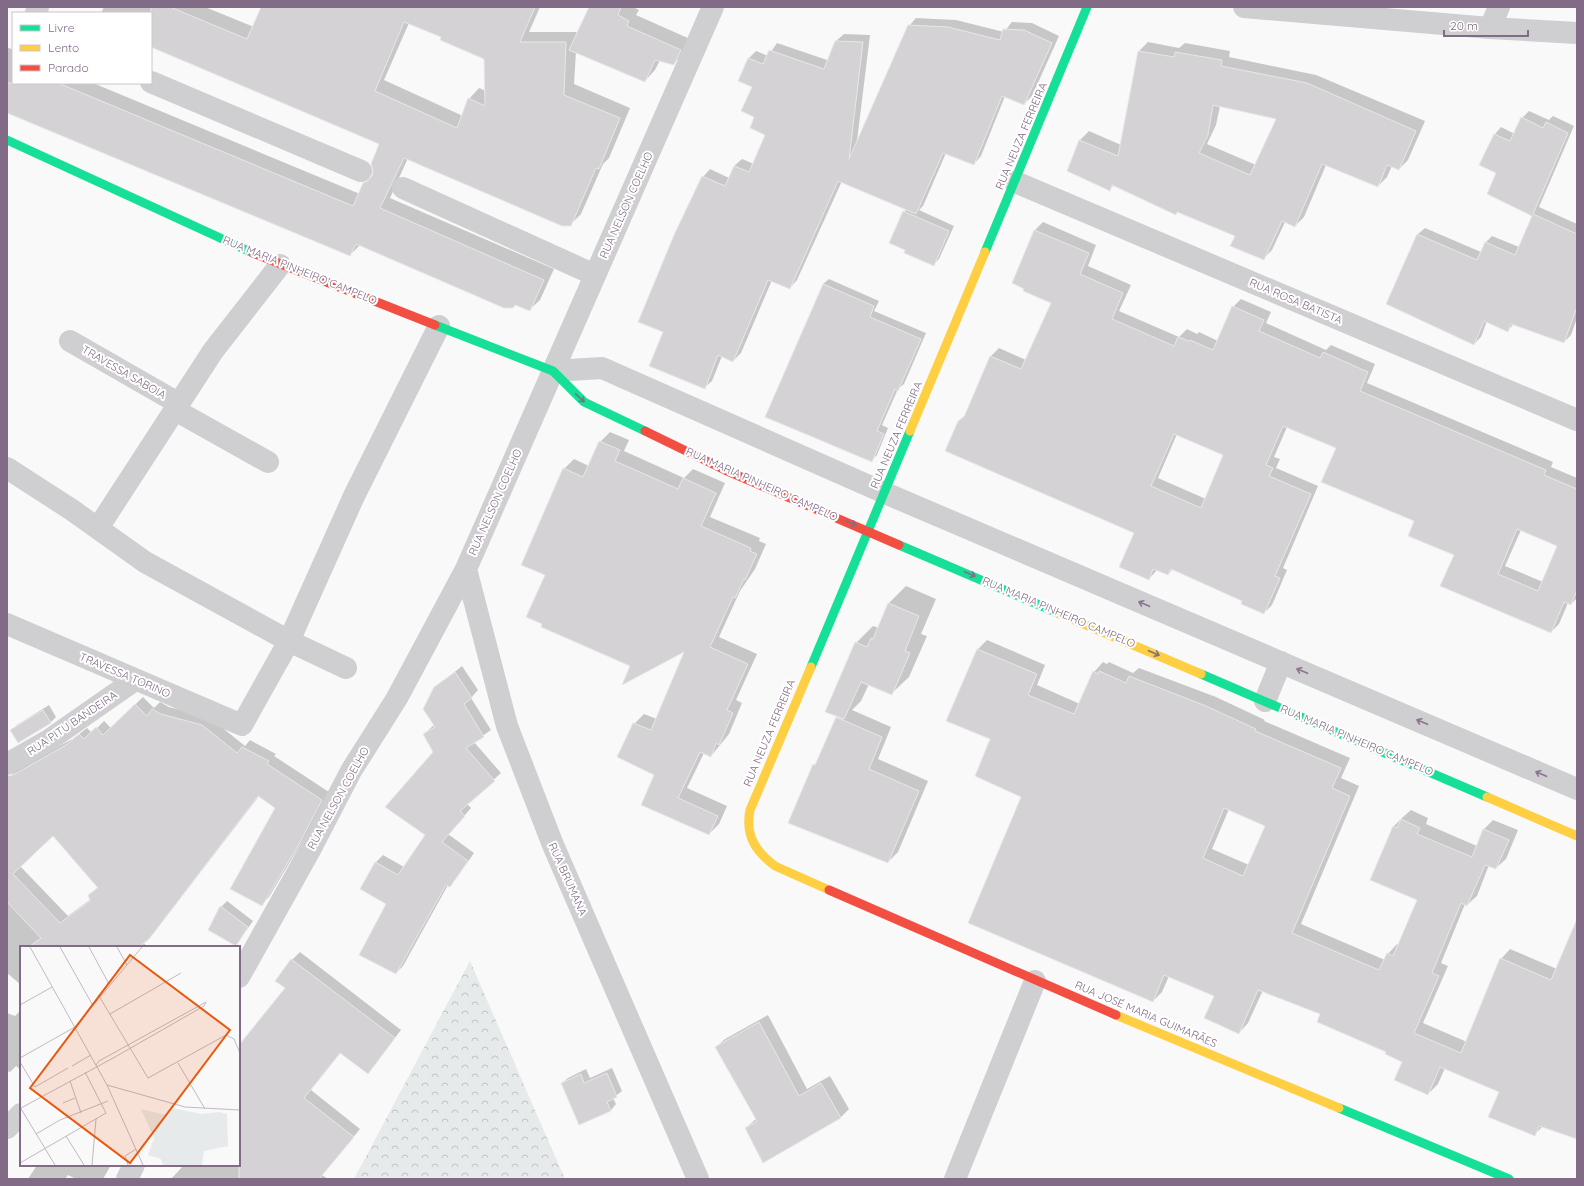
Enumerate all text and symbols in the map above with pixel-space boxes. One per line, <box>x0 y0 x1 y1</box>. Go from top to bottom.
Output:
legend <box>12 12 152 84</box>
scale bar <box>1444 12 1528 38</box>
text: 20 m <box>1450 18 1478 33</box>
text: Livre <box>48 20 75 35</box>
text: Lento <box>48 40 79 55</box>
text: Parado <box>48 60 89 75</box>
street label: RUA NEUZA FERREIRA <box>992 80 1050 192</box>
street label: RUA NELSON COELHO <box>596 150 656 260</box>
street label: RUA MARIA PINHEIRO CAMPELO <box>221 233 379 307</box>
street label: RUA ROSA BATISTA <box>1247 275 1345 327</box>
street label: TRAVESSA SABOIA <box>79 342 169 402</box>
street label: RUA NEUZA FERREIRA <box>867 379 925 491</box>
one-way arrow <box>575 394 585 403</box>
street label: RUA MARIA PINHEIRO CAMPELO <box>684 444 840 524</box>
street label: RUA NELSON COELHO <box>465 447 525 557</box>
one-way arrow <box>844 519 856 527</box>
one-way arrow <box>964 571 976 578</box>
street label: RUA MARIA PINHEIRO CAMPELO <box>980 573 1138 651</box>
one-way arrow <box>1139 599 1151 607</box>
street label: TRAVESSA TORINO <box>77 649 173 701</box>
one-way arrow <box>1147 649 1159 657</box>
one-way arrow <box>1297 667 1309 674</box>
street label: RUA NEUZA FERREIRA <box>740 677 798 789</box>
street label: RUA PITU BANDEIRA <box>24 688 120 758</box>
street label: RUA MARIA PINHEIRO CAMPELO <box>1278 701 1436 779</box>
one-way arrow <box>1416 718 1428 726</box>
street label: RUA NELSON COELHO <box>304 744 372 852</box>
one-way arrow <box>1536 770 1548 777</box>
street label: RUA BRUMANA <box>546 840 590 918</box>
inset map <box>20 946 240 1166</box>
street label: RUA JOSÉ MARIA GUIMARÃES <box>1073 978 1219 1050</box>

